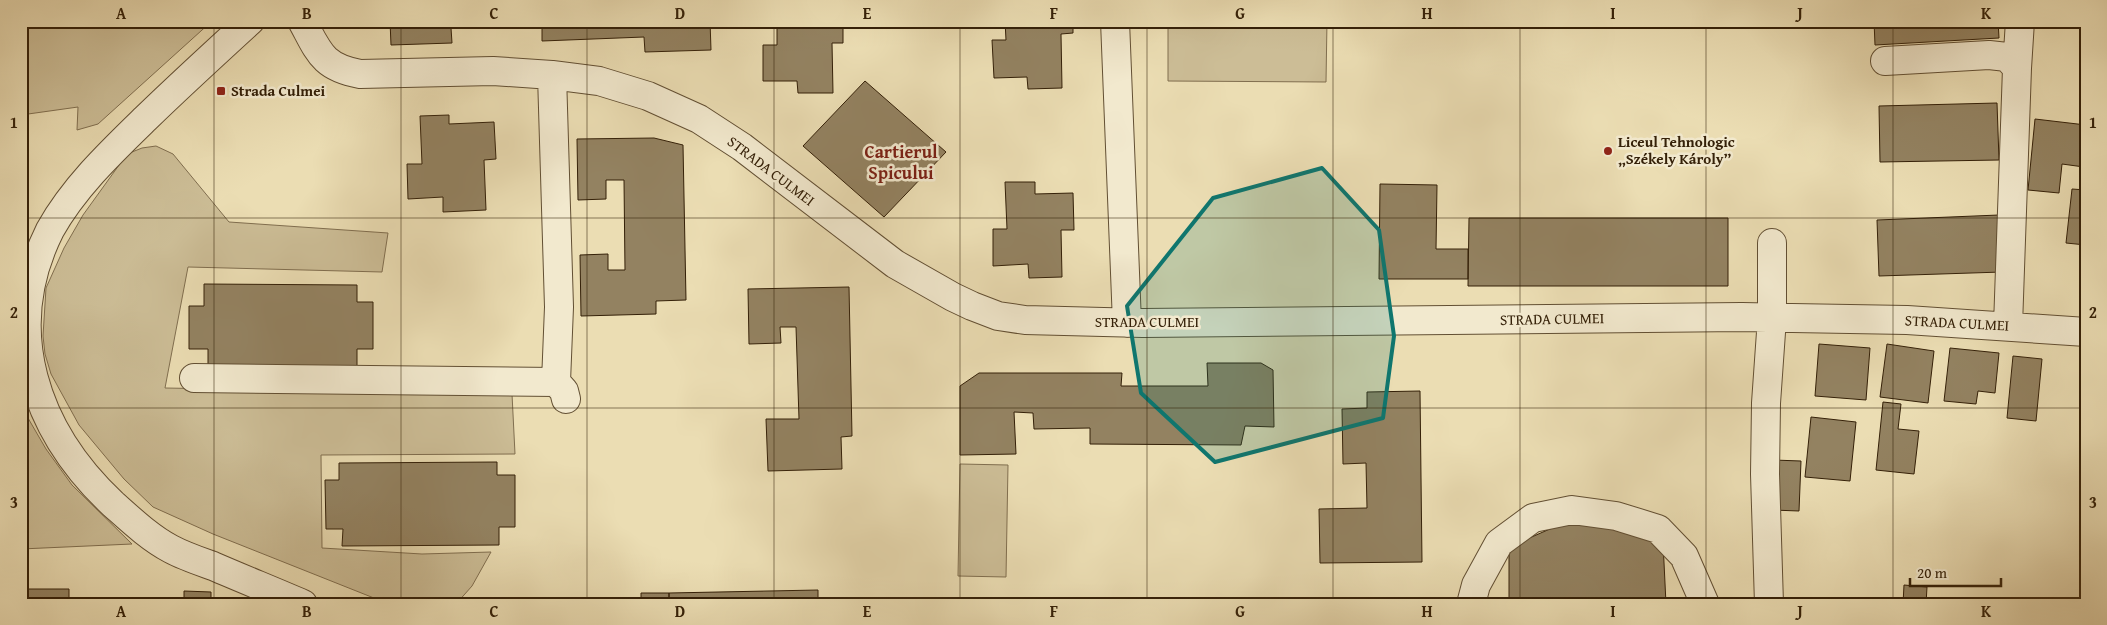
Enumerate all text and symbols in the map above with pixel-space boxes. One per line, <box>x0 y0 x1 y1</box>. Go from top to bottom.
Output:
text: A <box>116 1 127 25</box>
text: B <box>302 1 312 25</box>
text: C <box>489 1 499 25</box>
text: D <box>675 1 685 25</box>
text: E <box>863 1 872 25</box>
text: F <box>1050 1 1058 25</box>
text: G <box>1235 1 1245 25</box>
text: H <box>1421 1 1433 25</box>
text: I <box>1610 1 1616 25</box>
text: J <box>1794 1 1803 25</box>
text: K <box>1981 1 1992 25</box>
place label: Strada Culmei <box>231 80 326 101</box>
marker: Strada Culmei <box>215 85 227 97</box>
text: 1 <box>10 110 18 134</box>
text: 1 <box>2089 110 2097 134</box>
street label: STRADA CULMEI <box>723 131 819 210</box>
place label: Liceul Tehnologic „Székely Károly” <box>1618 131 1735 169</box>
district label: Cartierul Spicului <box>864 138 938 186</box>
marker: Liceul Tehnologic „Székely Károly” <box>1602 145 1614 157</box>
text: 2 <box>10 300 18 324</box>
text: 2 <box>2089 300 2097 324</box>
street label: STRADA CULMEI <box>1500 307 1604 330</box>
street label: STRADA CULMEI <box>1904 309 2010 336</box>
street label: STRADA CULMEI <box>1095 311 1199 332</box>
text: 3 <box>10 490 18 514</box>
text: 3 <box>2089 490 2097 514</box>
scale bar <box>1910 555 2001 587</box>
text: 20 m <box>1917 562 1948 583</box>
text: A <box>116 599 127 623</box>
text: B <box>302 599 312 623</box>
text: C <box>489 599 499 623</box>
text: D <box>675 599 685 623</box>
text: E <box>863 599 872 623</box>
text: F <box>1050 599 1058 623</box>
text: G <box>1235 599 1245 623</box>
text: H <box>1421 599 1433 623</box>
text: I <box>1610 599 1616 623</box>
text: J <box>1794 599 1803 623</box>
text: K <box>1981 599 1992 623</box>

